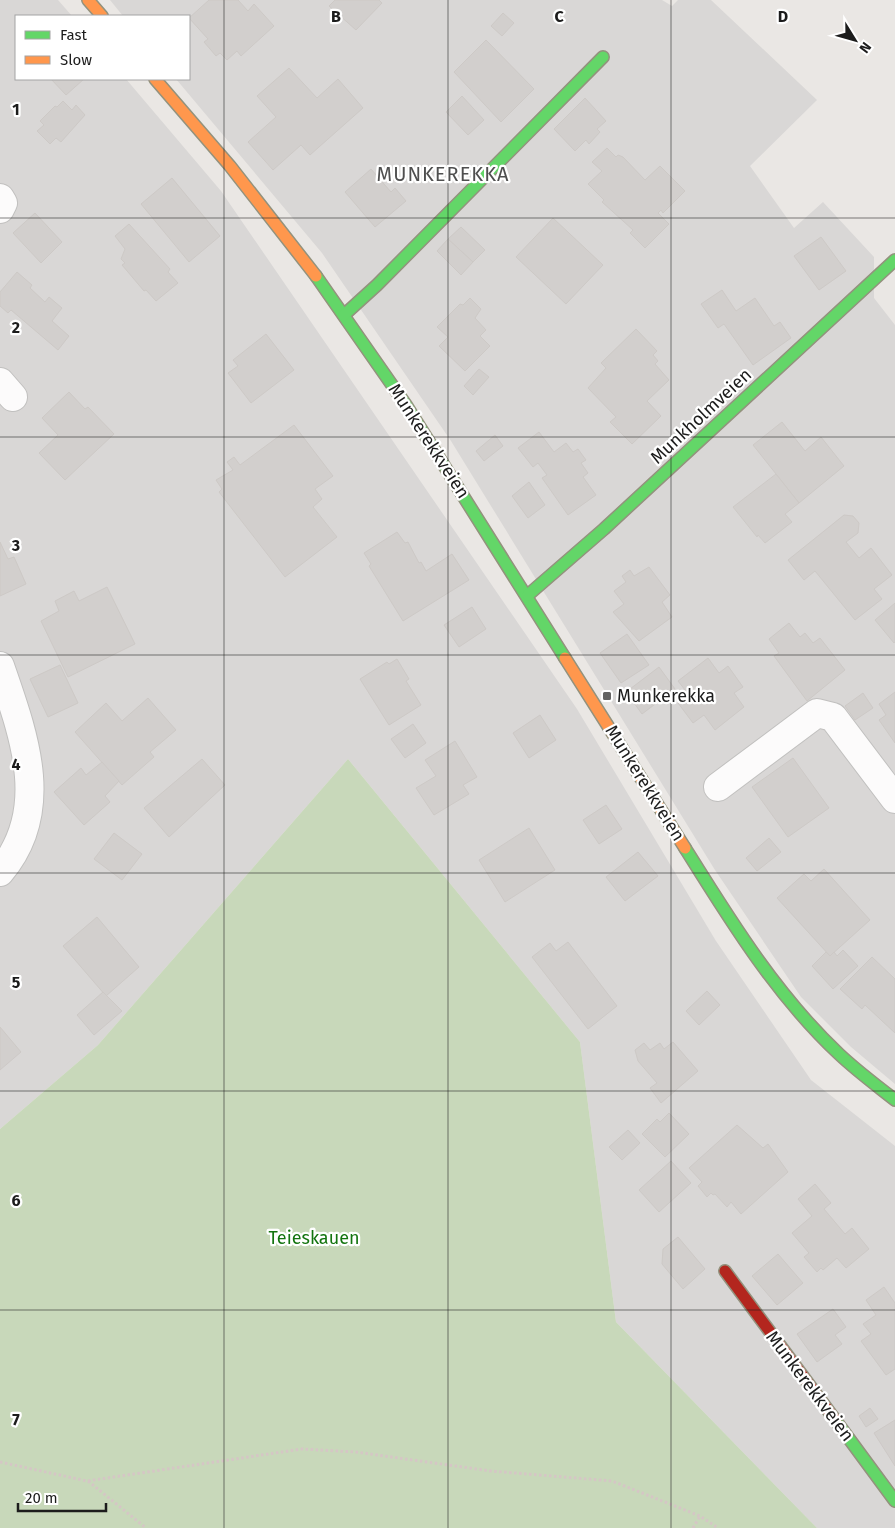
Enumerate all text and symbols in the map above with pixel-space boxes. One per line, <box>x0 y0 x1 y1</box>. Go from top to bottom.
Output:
text: B <box>331 7 341 26</box>
text: C <box>554 7 564 26</box>
text: D <box>778 7 788 26</box>
legend <box>15 15 190 80</box>
north arrow <box>830 15 880 65</box>
text: Fast <box>60 26 87 44</box>
text: N <box>855 39 875 56</box>
text: Slow <box>60 51 92 69</box>
text: 1 <box>12 100 20 119</box>
district label: MUNKEREKKA <box>377 162 509 186</box>
text: 2 <box>12 318 20 337</box>
street label: Munkholmveien <box>646 364 756 468</box>
street label: Munkerekkveien <box>384 379 474 503</box>
text: 3 <box>11 536 20 555</box>
place label: Munkerekka <box>617 685 715 707</box>
marker: Munkerekka <box>601 690 613 702</box>
street label: Munkerekkveien <box>601 721 689 845</box>
text: 4 <box>11 755 21 774</box>
text: 5 <box>12 973 21 992</box>
text: 6 <box>11 1191 21 1210</box>
park label: Teieskauen <box>269 1227 360 1249</box>
street label: Munkerekkveien <box>761 1326 859 1446</box>
text: 7 <box>12 1410 20 1429</box>
scale bar <box>18 1480 105 1512</box>
text: 20 m <box>25 1489 58 1507</box>

